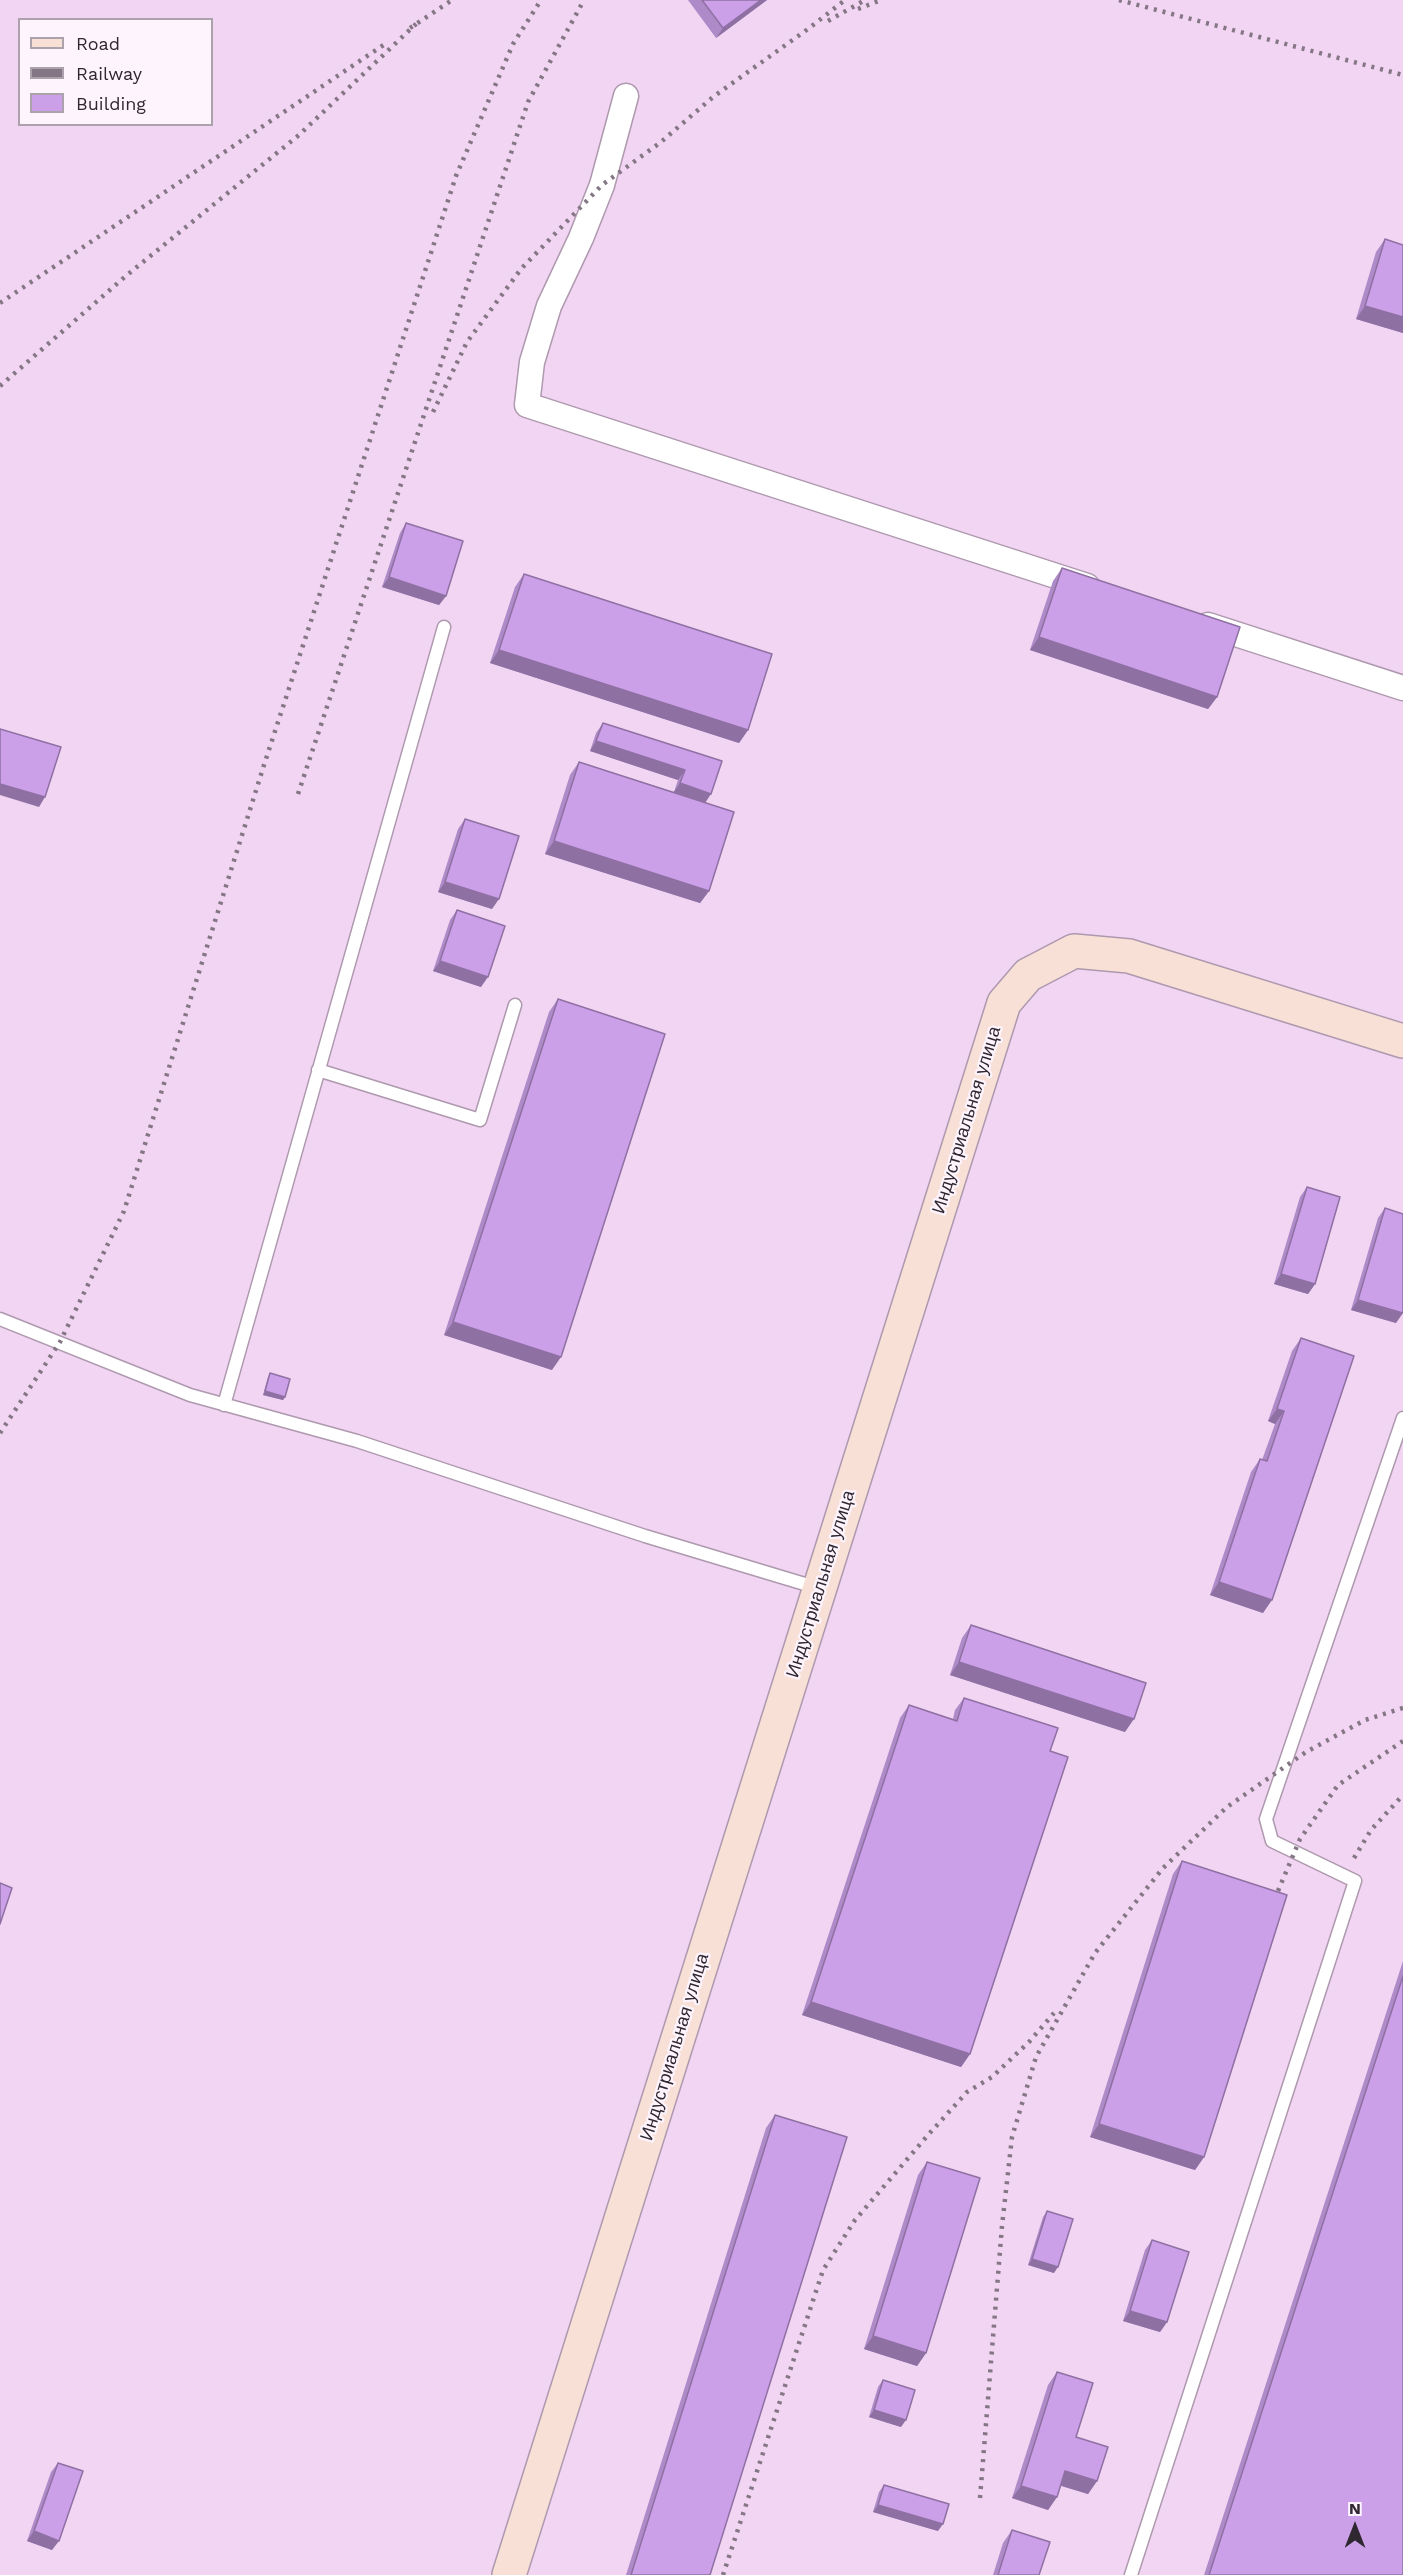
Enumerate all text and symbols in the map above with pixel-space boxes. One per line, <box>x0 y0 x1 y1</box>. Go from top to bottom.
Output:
legend <box>18 18 213 126</box>
text: Road <box>76 33 120 54</box>
text: Railway <box>76 63 142 84</box>
text: Building <box>76 93 146 114</box>
street label: Индустриальная улица <box>928 1024 1006 1216</box>
street label: Индустриальная улица <box>782 1488 860 1680</box>
street label: Индустриальная улица <box>636 1951 714 2143</box>
north arrow <box>1325 2497 1385 2557</box>
text: N <box>1349 2499 1361 2518</box>

